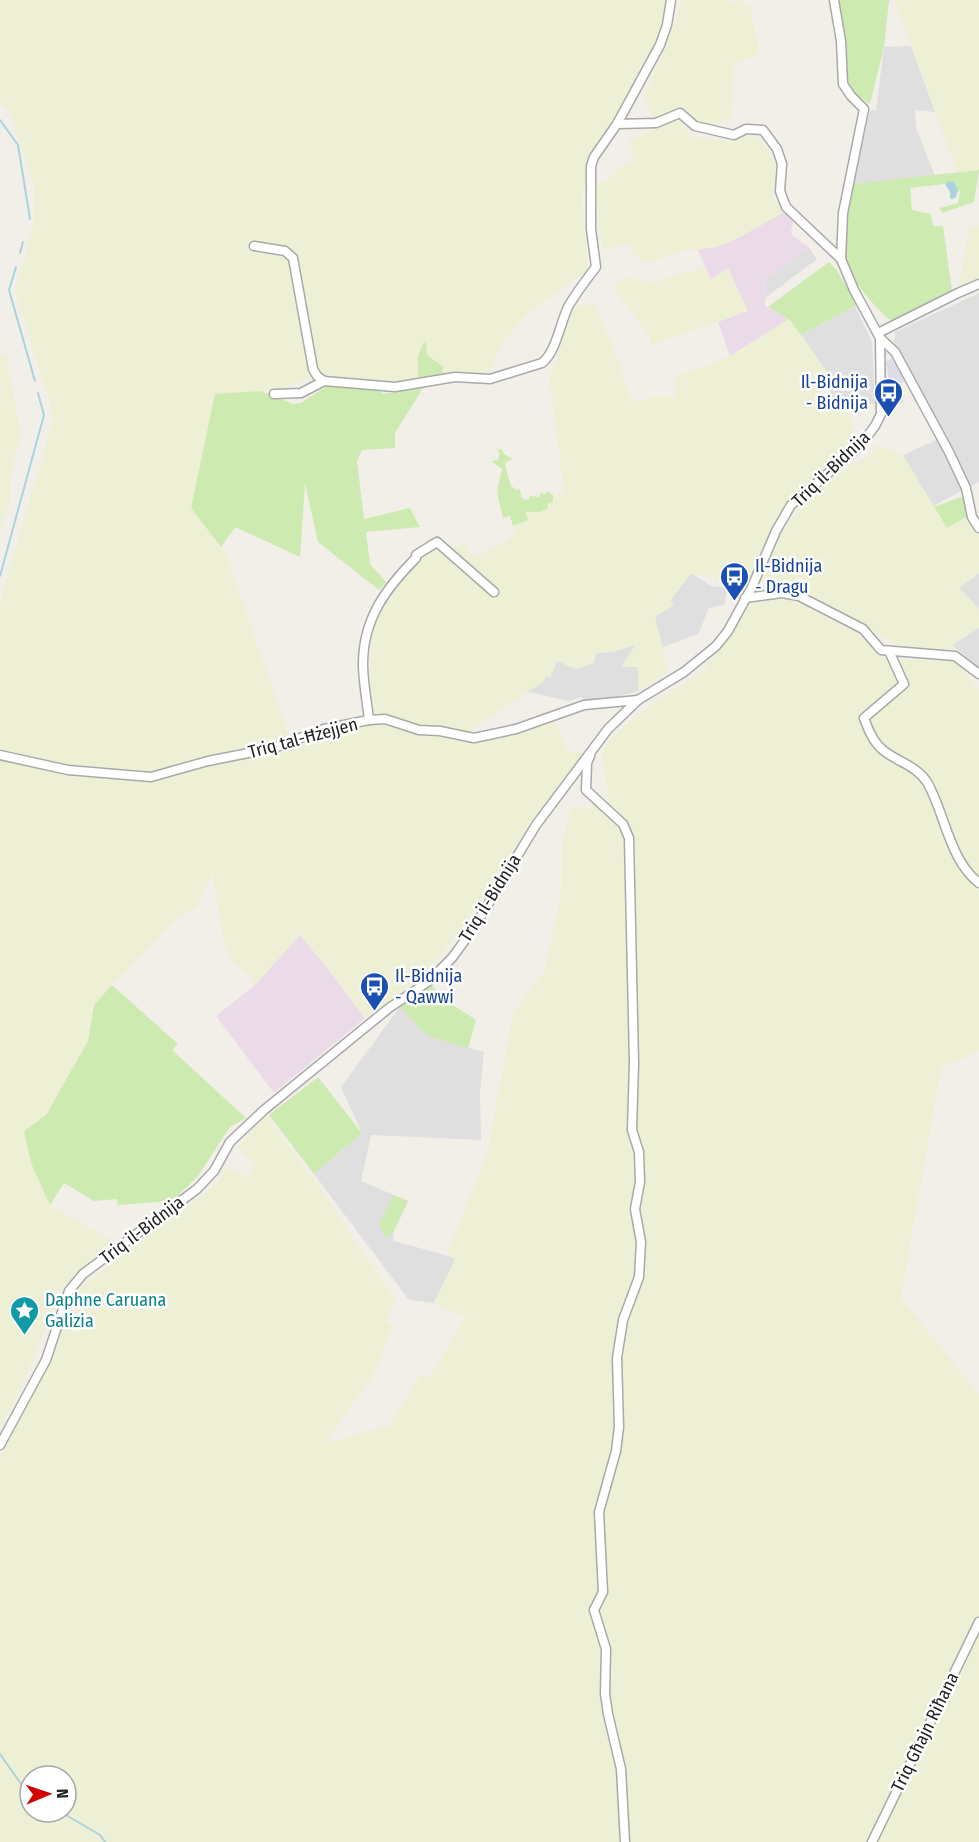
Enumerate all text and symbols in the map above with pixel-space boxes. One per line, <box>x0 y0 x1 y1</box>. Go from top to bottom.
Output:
place label: Il-Bidnija - Bidnija <box>801 371 868 414</box>
bus stop icon: Il-Bidnija - Bidnija <box>873 376 905 418</box>
street label: Triq il-Bidnija <box>788 426 875 512</box>
place label: Il-Bidnija - Dragu <box>755 555 823 598</box>
bus stop icon: Il-Bidnija - Dragu <box>718 560 750 602</box>
street label: Triq tal-Ħżejjen <box>246 713 360 763</box>
street label: Triq il-Bidnija <box>454 850 526 946</box>
place label: Il-Bidnija - Qawwi <box>395 965 463 1008</box>
bus stop icon: Il-Bidnija - Qawwi <box>358 970 390 1012</box>
street label: Triq il-Bidnija <box>96 1191 189 1269</box>
place label: Daphne Caruana Galizia <box>45 1289 167 1332</box>
place icon: Daphne Caruana Galizia <box>8 1294 40 1336</box>
street label: Triq Għajn Riħana <box>887 1668 964 1795</box>
north arrow <box>18 1764 78 1824</box>
text: N <box>53 1788 72 1799</box>

